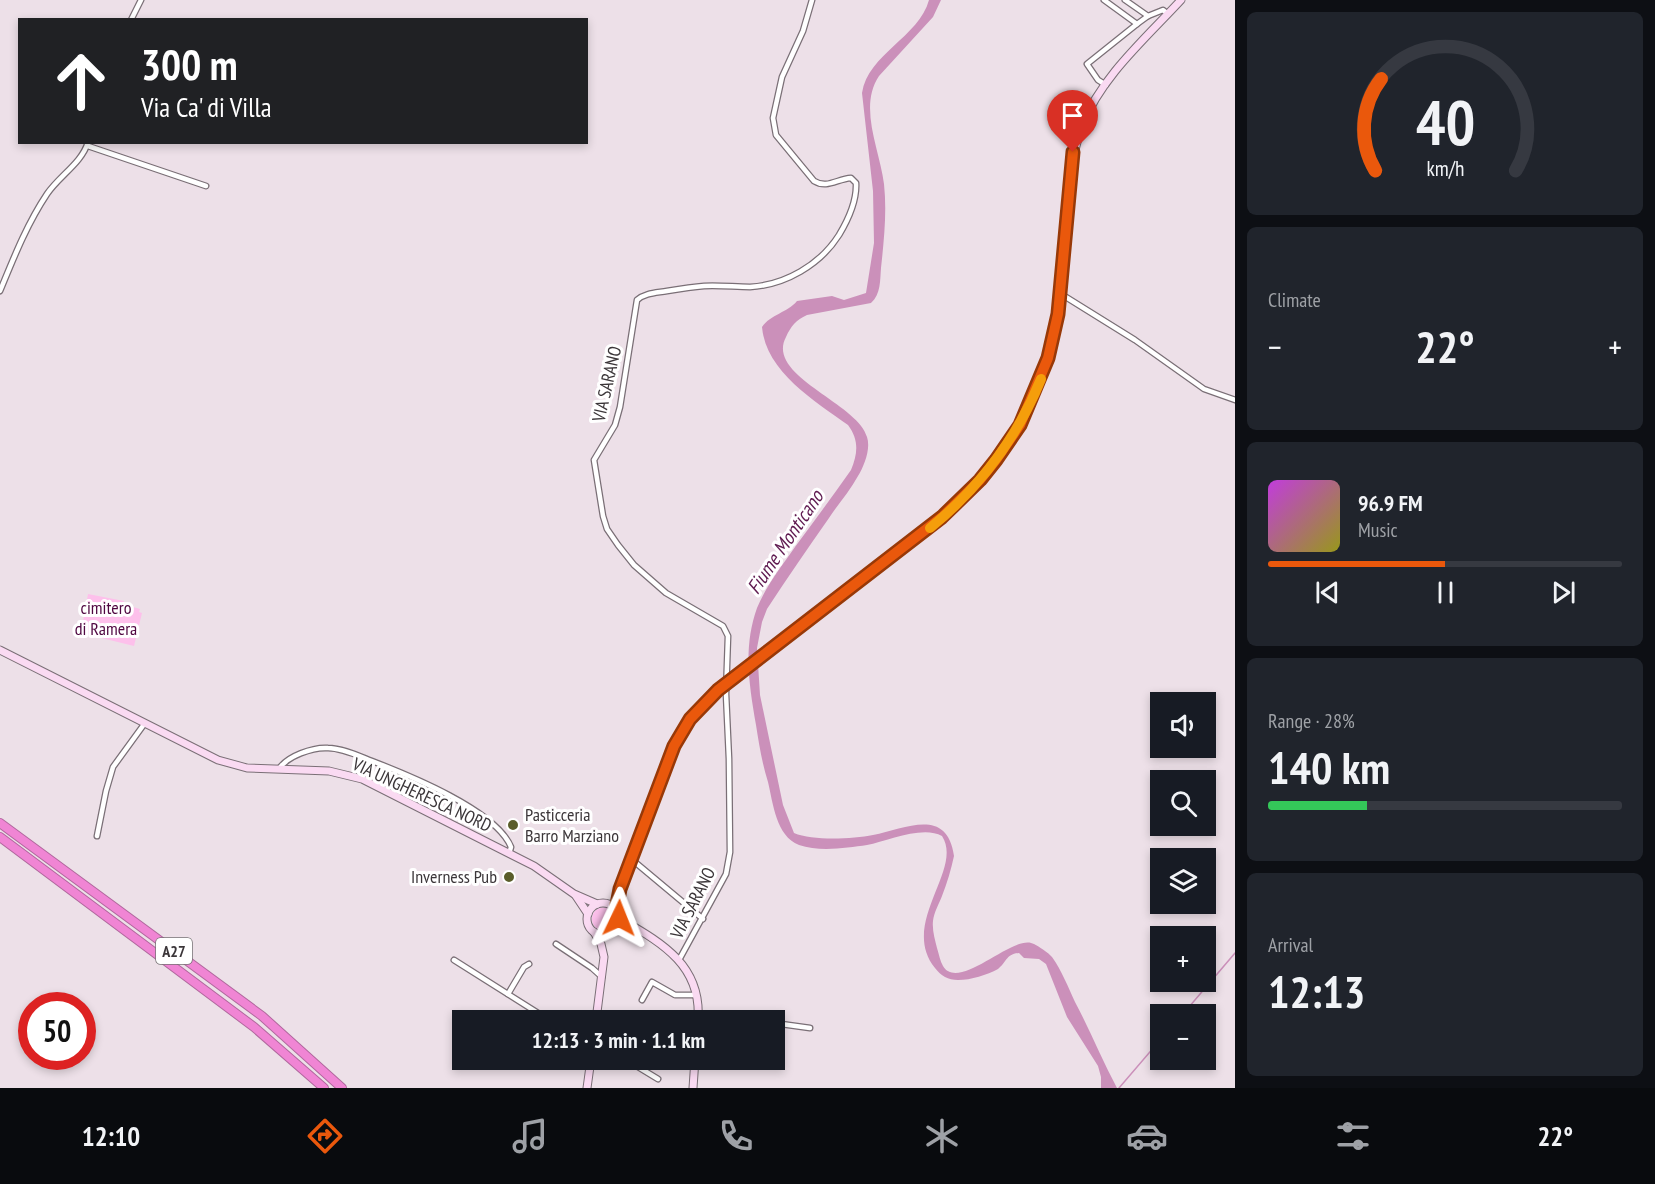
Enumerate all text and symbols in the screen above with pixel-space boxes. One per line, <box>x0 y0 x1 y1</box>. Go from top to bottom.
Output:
text: 300 m <box>141 37 238 92</box>
icon: ahead <box>42 42 120 120</box>
text: 40 <box>1415 81 1475 162</box>
text: Via Ca' di Villa <box>141 90 272 124</box>
pin <box>1047 90 1098 152</box>
icon: arrive <box>1056 99 1089 132</box>
text: km/h <box>1426 154 1464 182</box>
text: Climate <box>1268 287 1321 313</box>
text: 22° <box>1415 317 1475 375</box>
text: − <box>1268 325 1282 368</box>
text: + <box>1608 325 1622 368</box>
street label: VIA SARANO <box>586 344 626 425</box>
water label: Fiume Monticano <box>741 484 830 599</box>
text: 96.9 FM <box>1358 489 1423 517</box>
text: Music <box>1358 517 1398 543</box>
icon: previous <box>1311 576 1344 609</box>
icon: pause <box>1429 576 1462 609</box>
icon: next <box>1547 576 1580 609</box>
park label: cimitero di Ramera <box>75 596 137 640</box>
map controls <box>1150 692 1216 1070</box>
button: sound <box>1150 692 1216 758</box>
text: Range · 28% <box>1268 708 1355 734</box>
text: 140 km <box>1268 738 1390 796</box>
street label: VIA UNGHERESCA NORD <box>348 752 495 837</box>
button: search <box>1150 770 1216 836</box>
place label: Pasticceria Barro Marziano <box>525 803 619 847</box>
marker: Pasticceria Barro Marziano <box>506 818 520 832</box>
button: layers <box>1150 848 1216 914</box>
street label: VIA SARANO <box>664 863 720 943</box>
place label: Inverness Pub <box>411 865 497 888</box>
marker: Inverness Pub <box>502 870 516 884</box>
position arrow <box>587 886 651 950</box>
button: + <box>1150 926 1216 992</box>
text: Arrival <box>1268 932 1313 958</box>
road number: A27 <box>156 938 192 964</box>
text: 12:13 <box>1268 962 1365 1020</box>
speed limit sign: 50 <box>18 992 96 1070</box>
button: − <box>1150 1004 1216 1070</box>
text: 12:13 · 3 min · 1.1 km <box>532 1026 705 1054</box>
icon: directions <box>304 1115 346 1157</box>
icon: music <box>509 1115 551 1157</box>
icon: phone <box>715 1115 757 1157</box>
icon: climate <box>921 1115 963 1157</box>
icon: car <box>1126 1115 1168 1157</box>
icon: filters <box>1332 1115 1374 1157</box>
text: 12:10 <box>82 1119 140 1153</box>
text: 22° <box>1537 1119 1573 1153</box>

